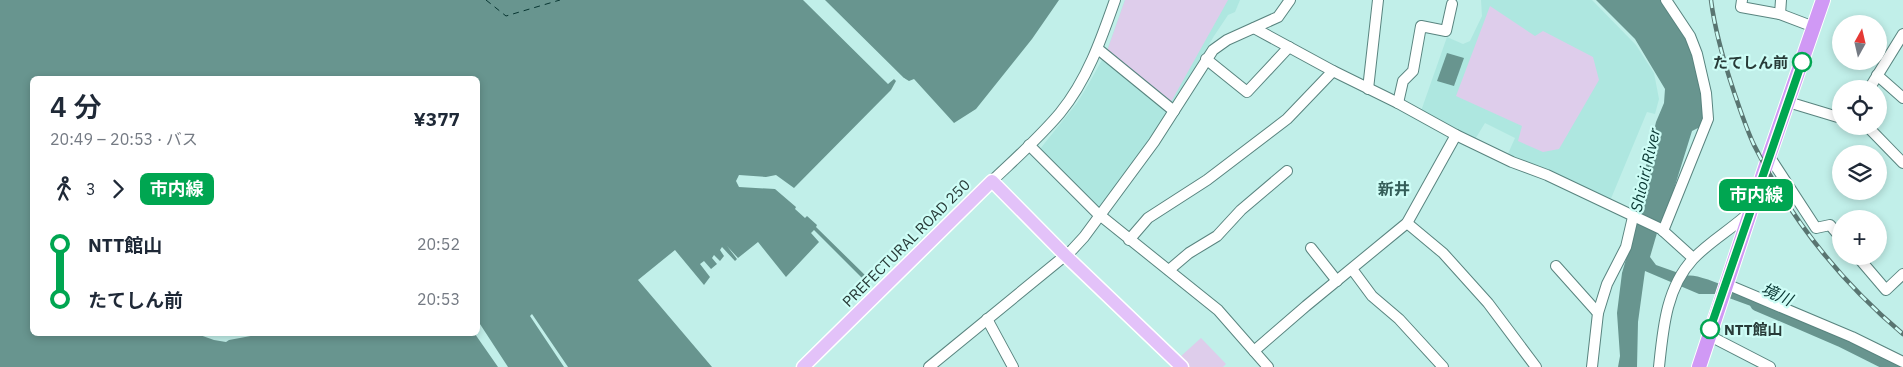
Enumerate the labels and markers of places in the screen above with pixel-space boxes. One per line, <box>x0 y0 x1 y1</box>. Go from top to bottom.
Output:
marker: たてしん前 <box>1792 52 1812 72</box>
place label: たてしん前 <box>1713 53 1788 72</box>
marker: NTT館山 <box>1700 319 1720 339</box>
place label: NTT館山 <box>1724 320 1783 339</box>

